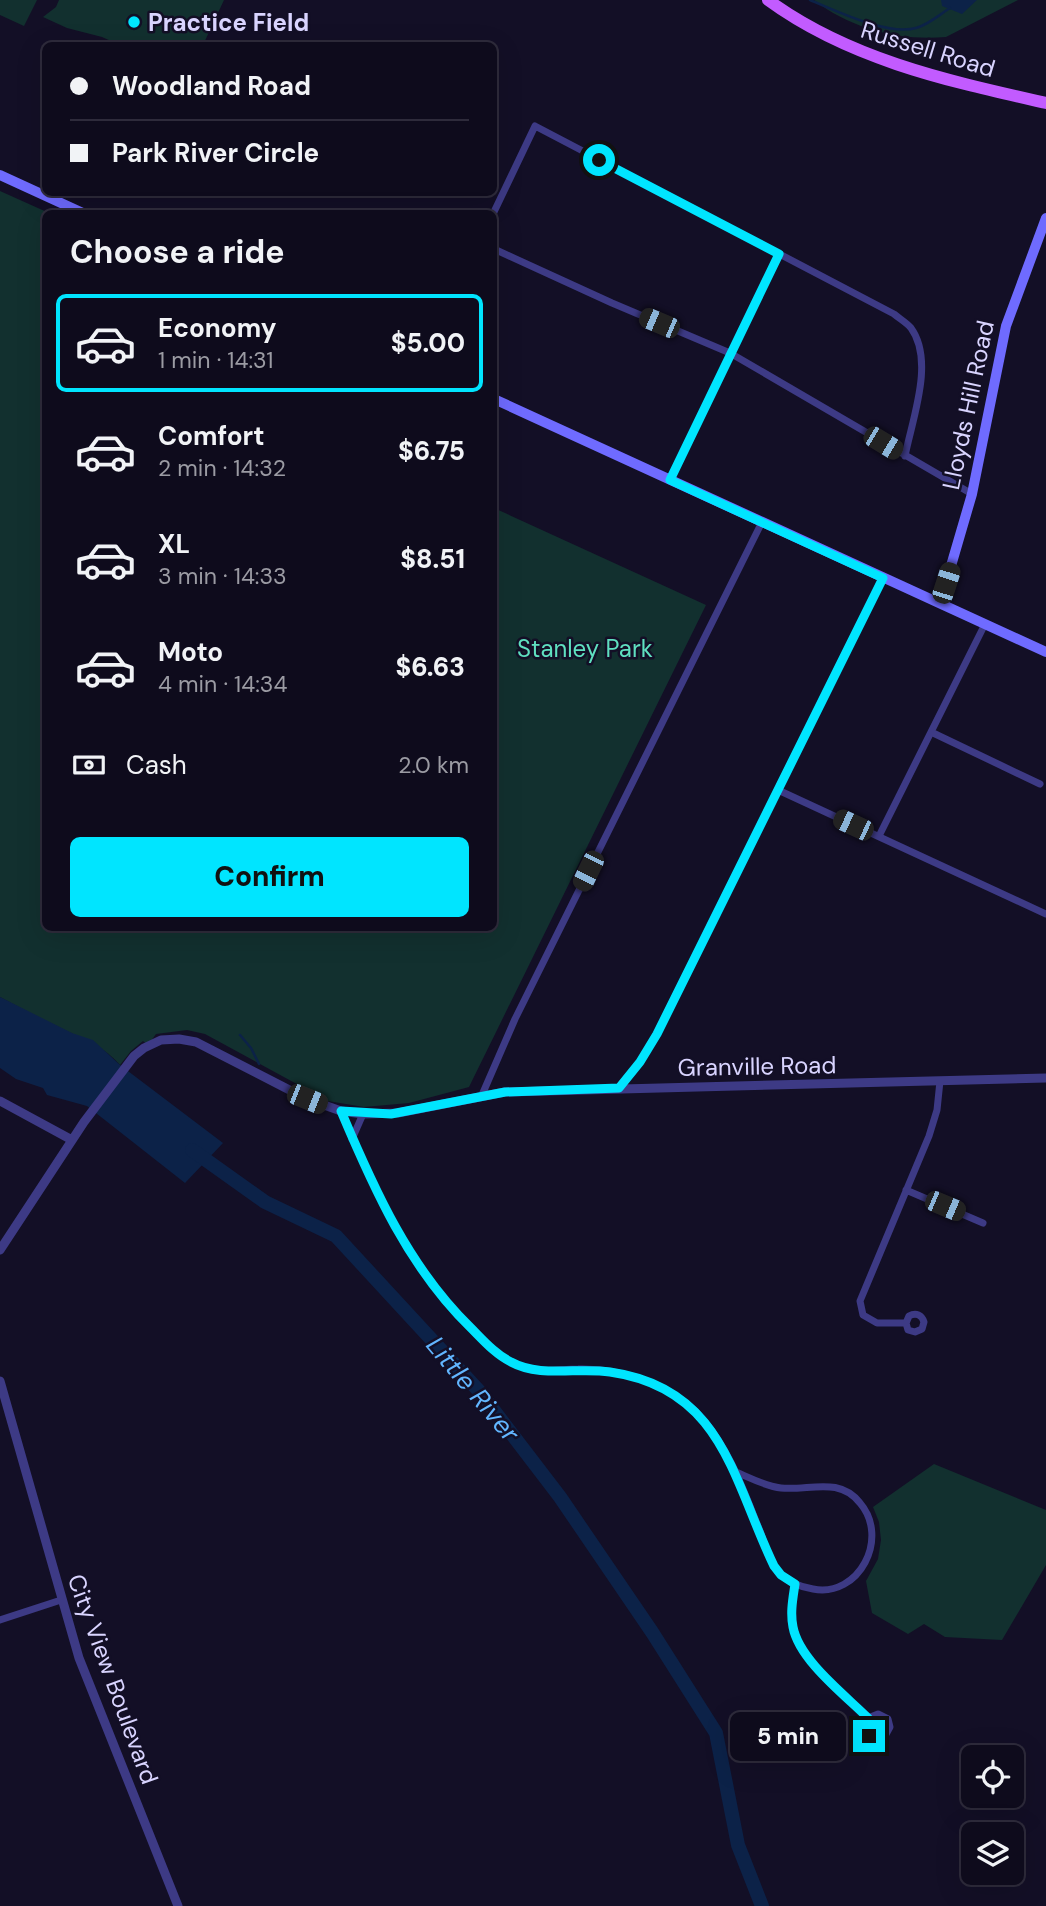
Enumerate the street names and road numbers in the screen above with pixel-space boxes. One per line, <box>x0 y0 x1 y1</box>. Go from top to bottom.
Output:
street label: Russell Road <box>857 14 999 84</box>
street label: Lloyds Hill Road <box>935 318 1001 492</box>
street label: Granville Road <box>677 1049 837 1083</box>
street label: City View Boulevard <box>61 1570 165 1788</box>

